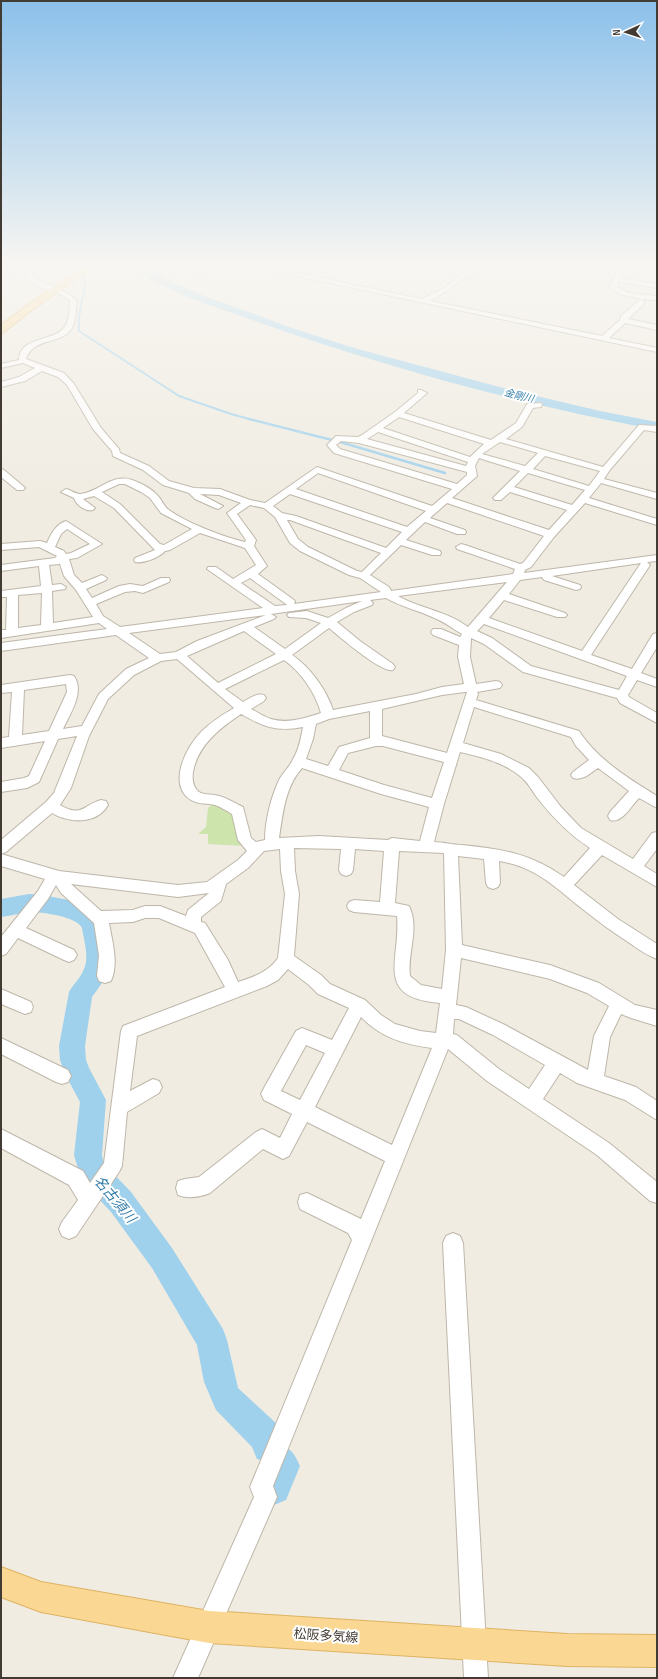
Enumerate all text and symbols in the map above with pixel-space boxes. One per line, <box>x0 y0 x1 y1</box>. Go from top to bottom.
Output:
north arrow <box>606 12 646 52</box>
text: N <box>610 29 623 36</box>
water label: 金剛川 <box>503 387 536 406</box>
water label: 名古須川 <box>90 1172 140 1228</box>
street label: 松阪多気線 <box>293 1626 359 1646</box>

